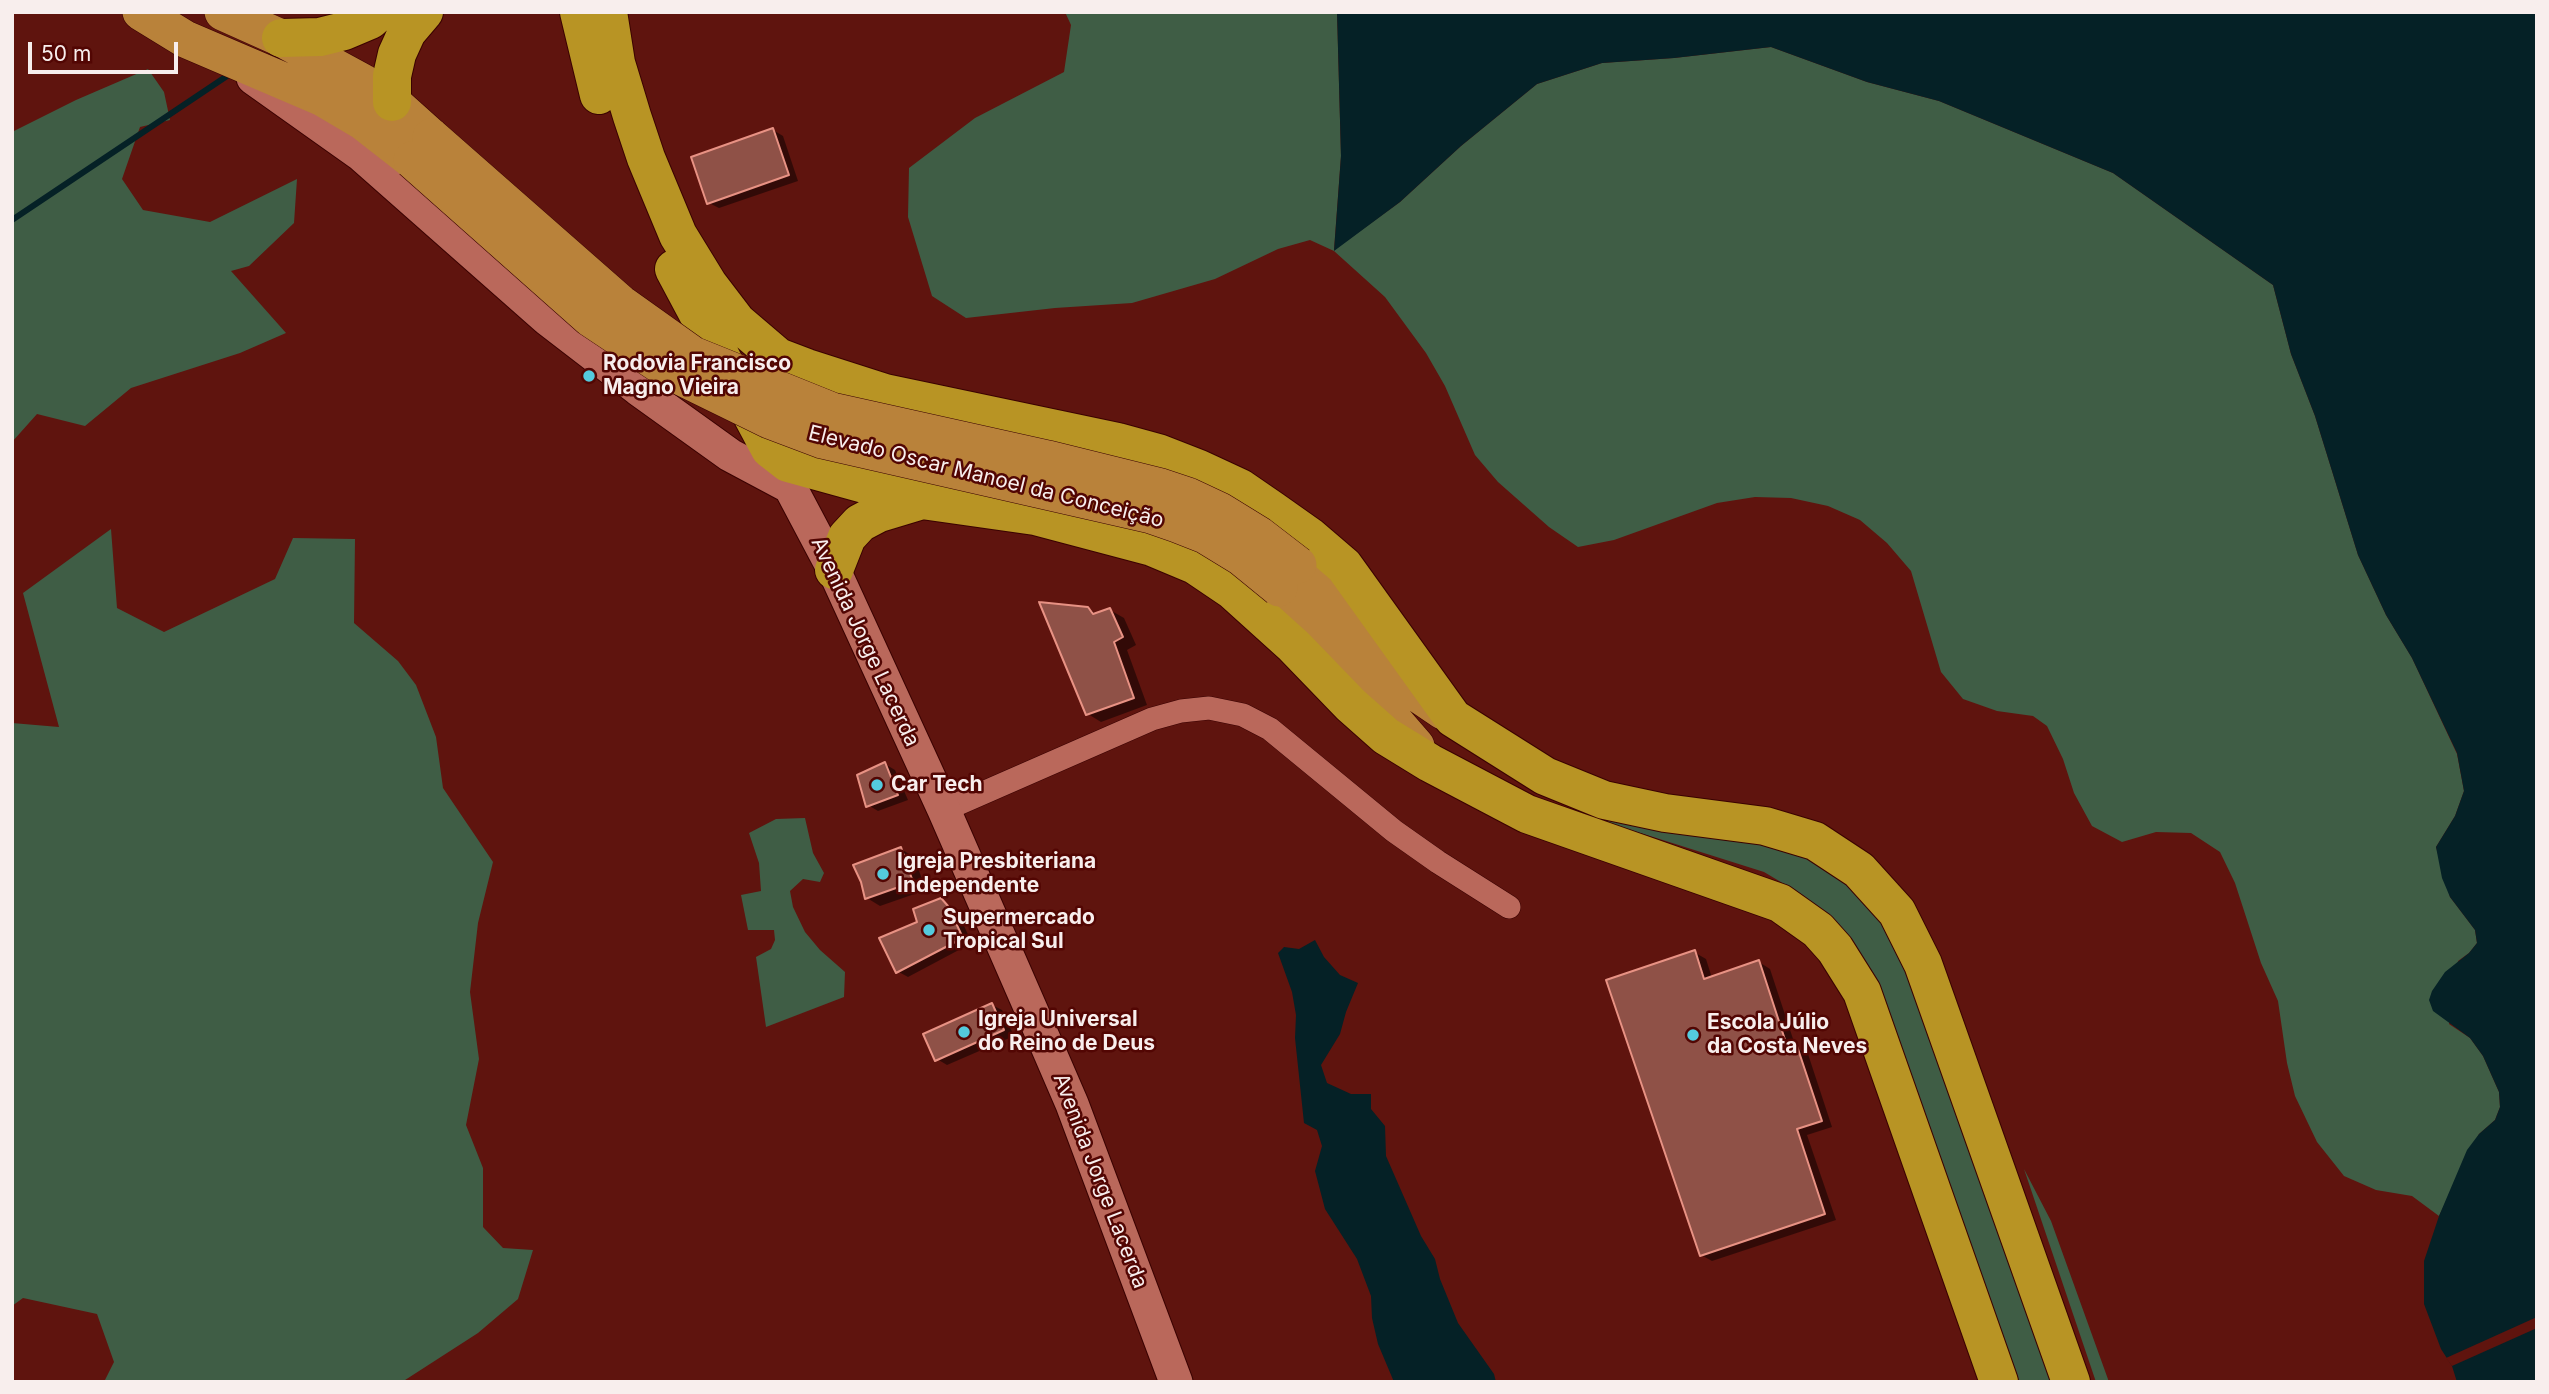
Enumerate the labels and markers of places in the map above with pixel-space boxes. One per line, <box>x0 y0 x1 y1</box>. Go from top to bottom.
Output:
place label: Rodovia Francisco Magno Vieira <box>603 351 791 401</box>
marker: Rodovia Francisco Magno Vieira <box>581 368 597 384</box>
place label: Car Tech <box>891 772 983 798</box>
marker: Car Tech <box>869 777 885 793</box>
place label: Igreja Presbiteriana Independente <box>897 849 1096 899</box>
marker: Igreja Presbiteriana Independente <box>875 866 891 882</box>
place label: Supermercado Tropical Sul <box>943 905 1095 955</box>
marker: Supermercado Tropical Sul <box>921 922 937 938</box>
place label: Igreja Universal do Reino de Deus <box>978 1007 1155 1057</box>
place label: Escola Júlio da Costa Neves <box>1707 1010 1867 1060</box>
marker: Igreja Universal do Reino de Deus <box>956 1024 972 1040</box>
marker: Escola Júlio da Costa Neves <box>1685 1027 1701 1043</box>

